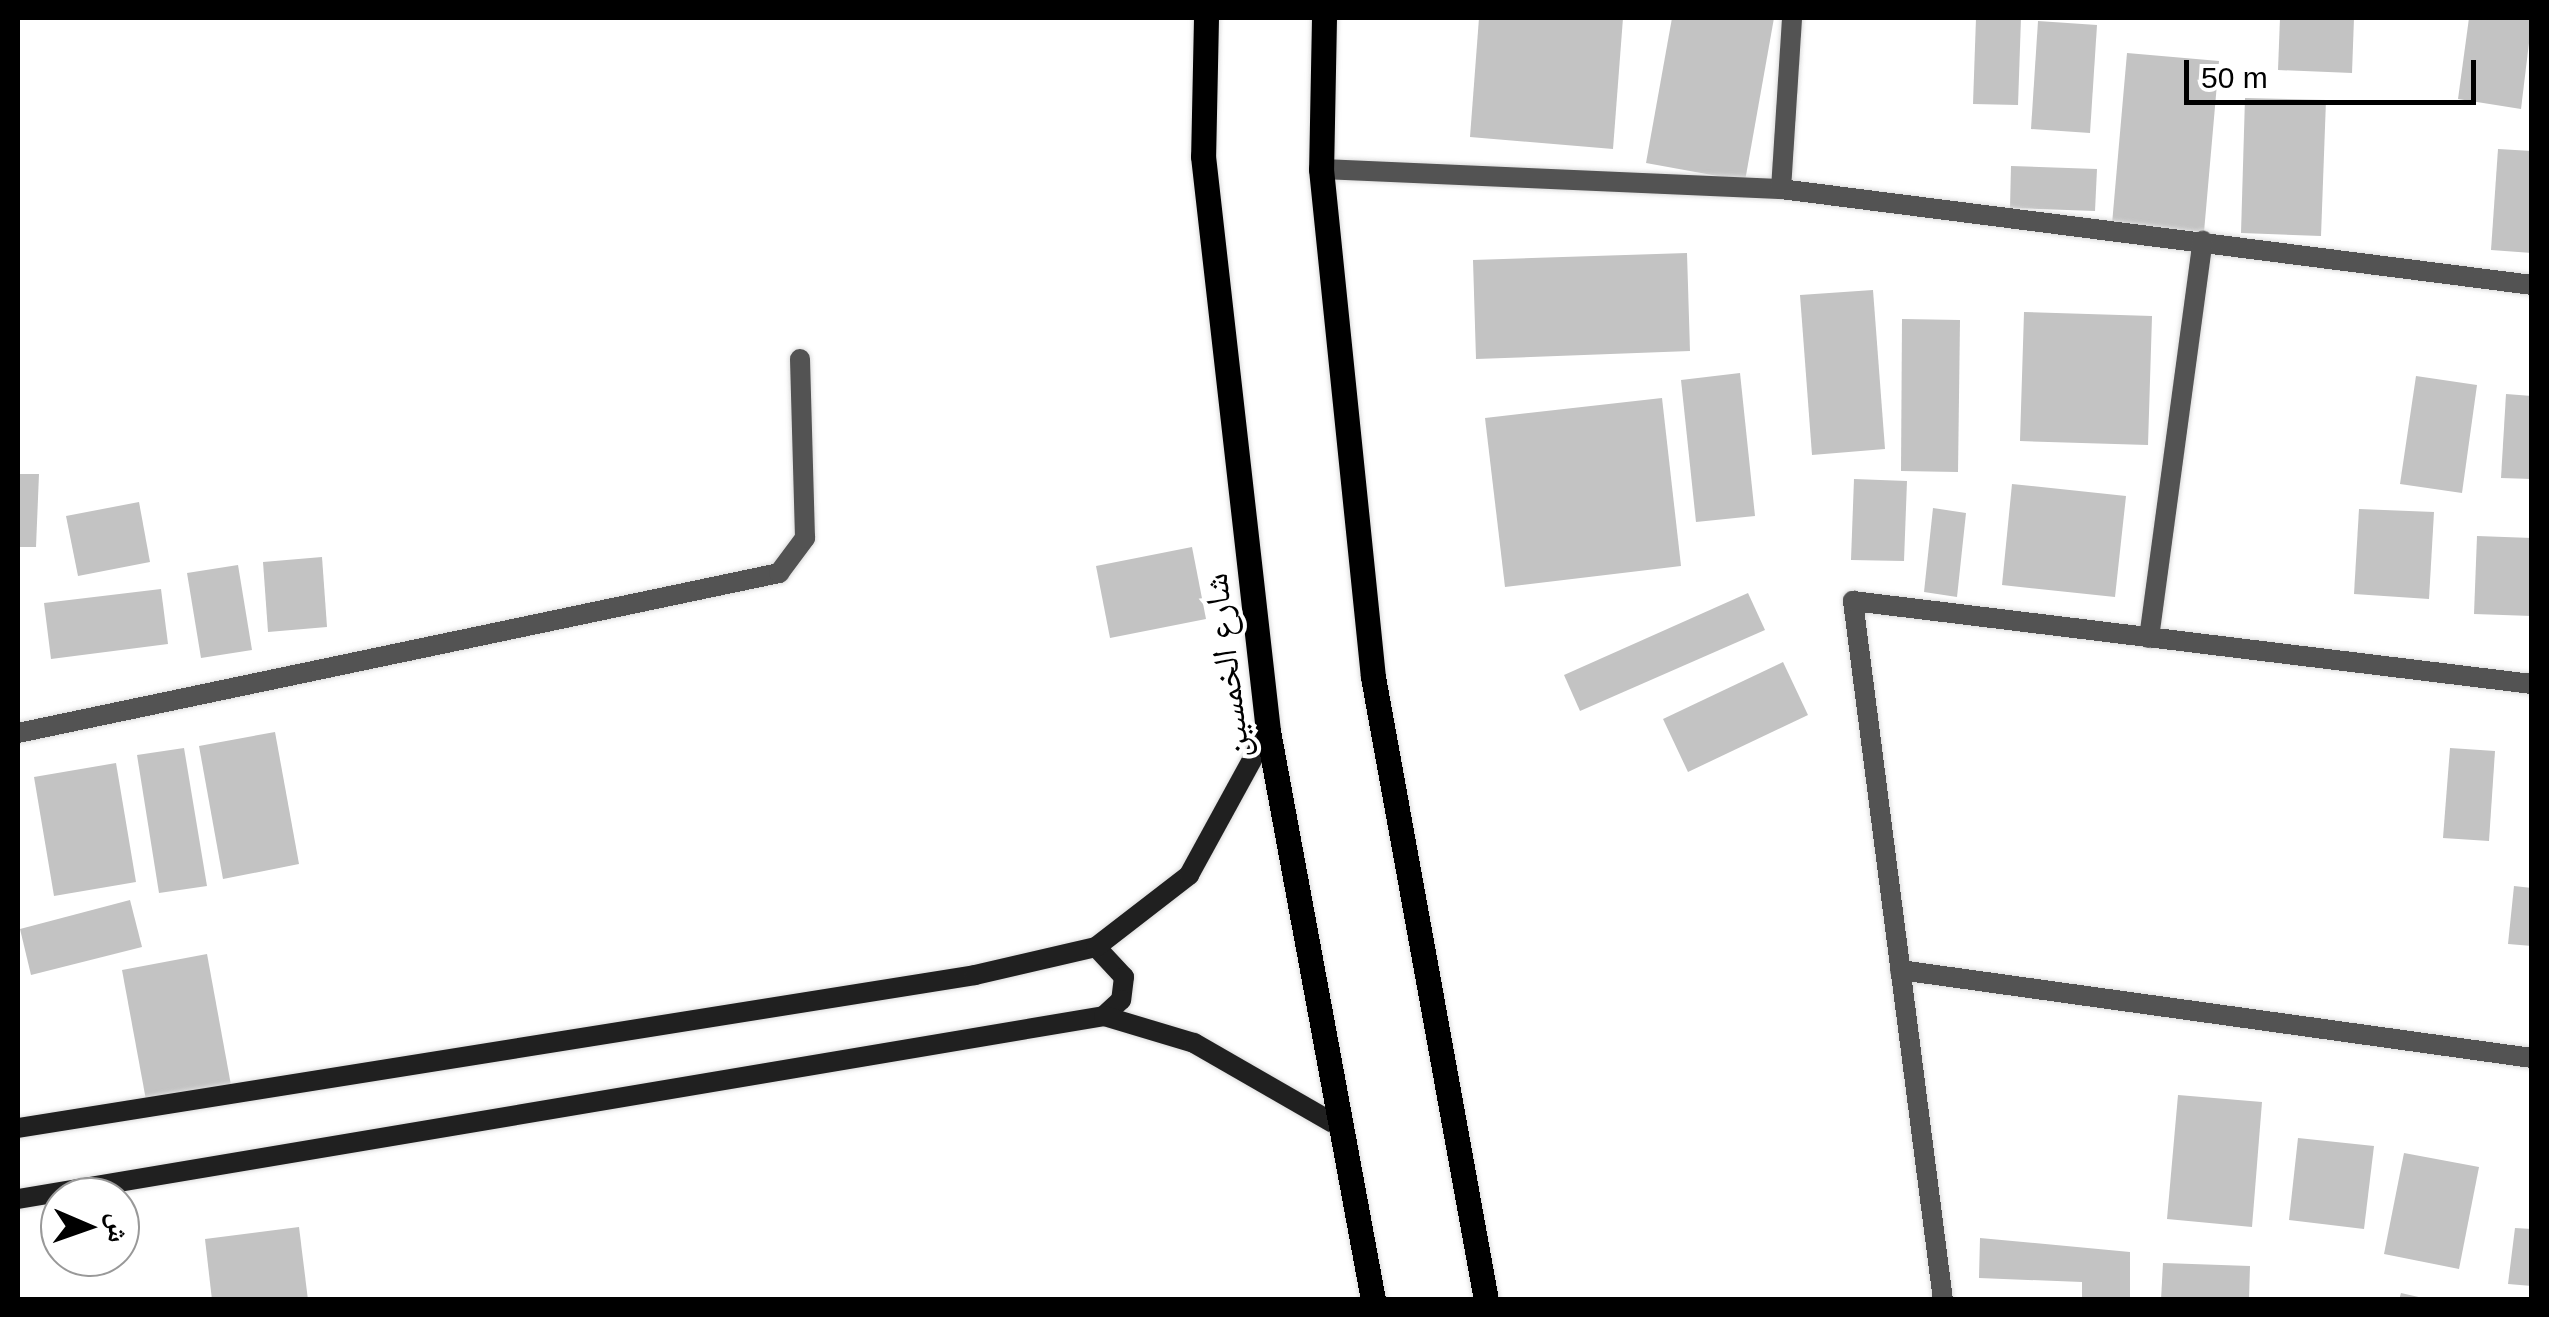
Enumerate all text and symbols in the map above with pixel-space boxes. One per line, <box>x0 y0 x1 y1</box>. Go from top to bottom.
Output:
scale bar <box>2189 40 2482 102</box>
text: 50 m <box>2201 61 2268 94</box>
street label: شارع الخمسين <box>1194 571 1258 761</box>
north arrow <box>40 1177 140 1277</box>
text: ش <box>102 1213 134 1243</box>

